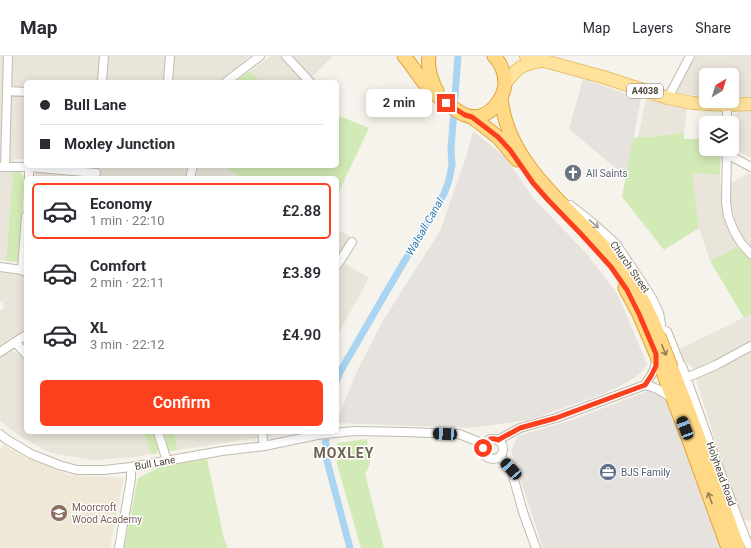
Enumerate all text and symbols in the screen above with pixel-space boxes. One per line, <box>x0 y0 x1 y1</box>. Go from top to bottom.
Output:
text: Map <box>20 16 58 39</box>
text: Map <box>583 20 610 36</box>
text: Layers <box>632 20 673 36</box>
text: Share <box>695 20 731 36</box>
north arrow <box>699 68 739 108</box>
map controls <box>699 68 739 156</box>
road number: A4038 <box>627 84 663 98</box>
callout: 2 min <box>366 89 432 117</box>
route end <box>437 94 455 112</box>
text: 2 min <box>383 95 415 110</box>
text: Bull Lane <box>64 96 126 114</box>
button: layers <box>699 116 739 156</box>
text: Moxley Junction <box>64 135 175 153</box>
church icon: All Saints <box>563 163 583 183</box>
place label: All Saints <box>586 168 628 179</box>
icon: car <box>42 193 78 229</box>
text: Economy <box>90 195 152 213</box>
water label: Walsall Canal <box>403 196 447 258</box>
text: £2.88 <box>282 202 321 220</box>
text: 1 min · 22:10 <box>90 213 165 228</box>
one-way arrow <box>588 219 598 228</box>
street label: Church Street <box>608 239 652 295</box>
icon: car <box>42 255 78 291</box>
text: Comfort <box>90 257 146 275</box>
text: £3.89 <box>282 264 321 282</box>
text: 2 min · 22:11 <box>90 275 165 290</box>
icon: car <box>42 317 78 353</box>
text: XL <box>90 319 108 337</box>
text: £4.90 <box>282 326 321 344</box>
text: 3 min · 22:12 <box>90 337 165 352</box>
one-way arrow <box>661 343 669 355</box>
button: Confirm <box>40 380 323 426</box>
car <box>675 415 695 441</box>
car <box>433 427 457 441</box>
route start <box>474 439 492 457</box>
street label: Holyhead Road <box>704 440 738 508</box>
district label: MOXLEY <box>314 445 374 461</box>
street label: Bull Lane <box>134 454 176 472</box>
car <box>499 456 523 482</box>
office icon: BJS Family <box>598 462 618 482</box>
place label: BJS Family <box>621 467 671 478</box>
one-way arrow <box>706 493 714 505</box>
place label: Moorcroft Wood Academy <box>72 502 142 525</box>
school or university icon: Moorcroft Wood Academy <box>49 503 69 523</box>

